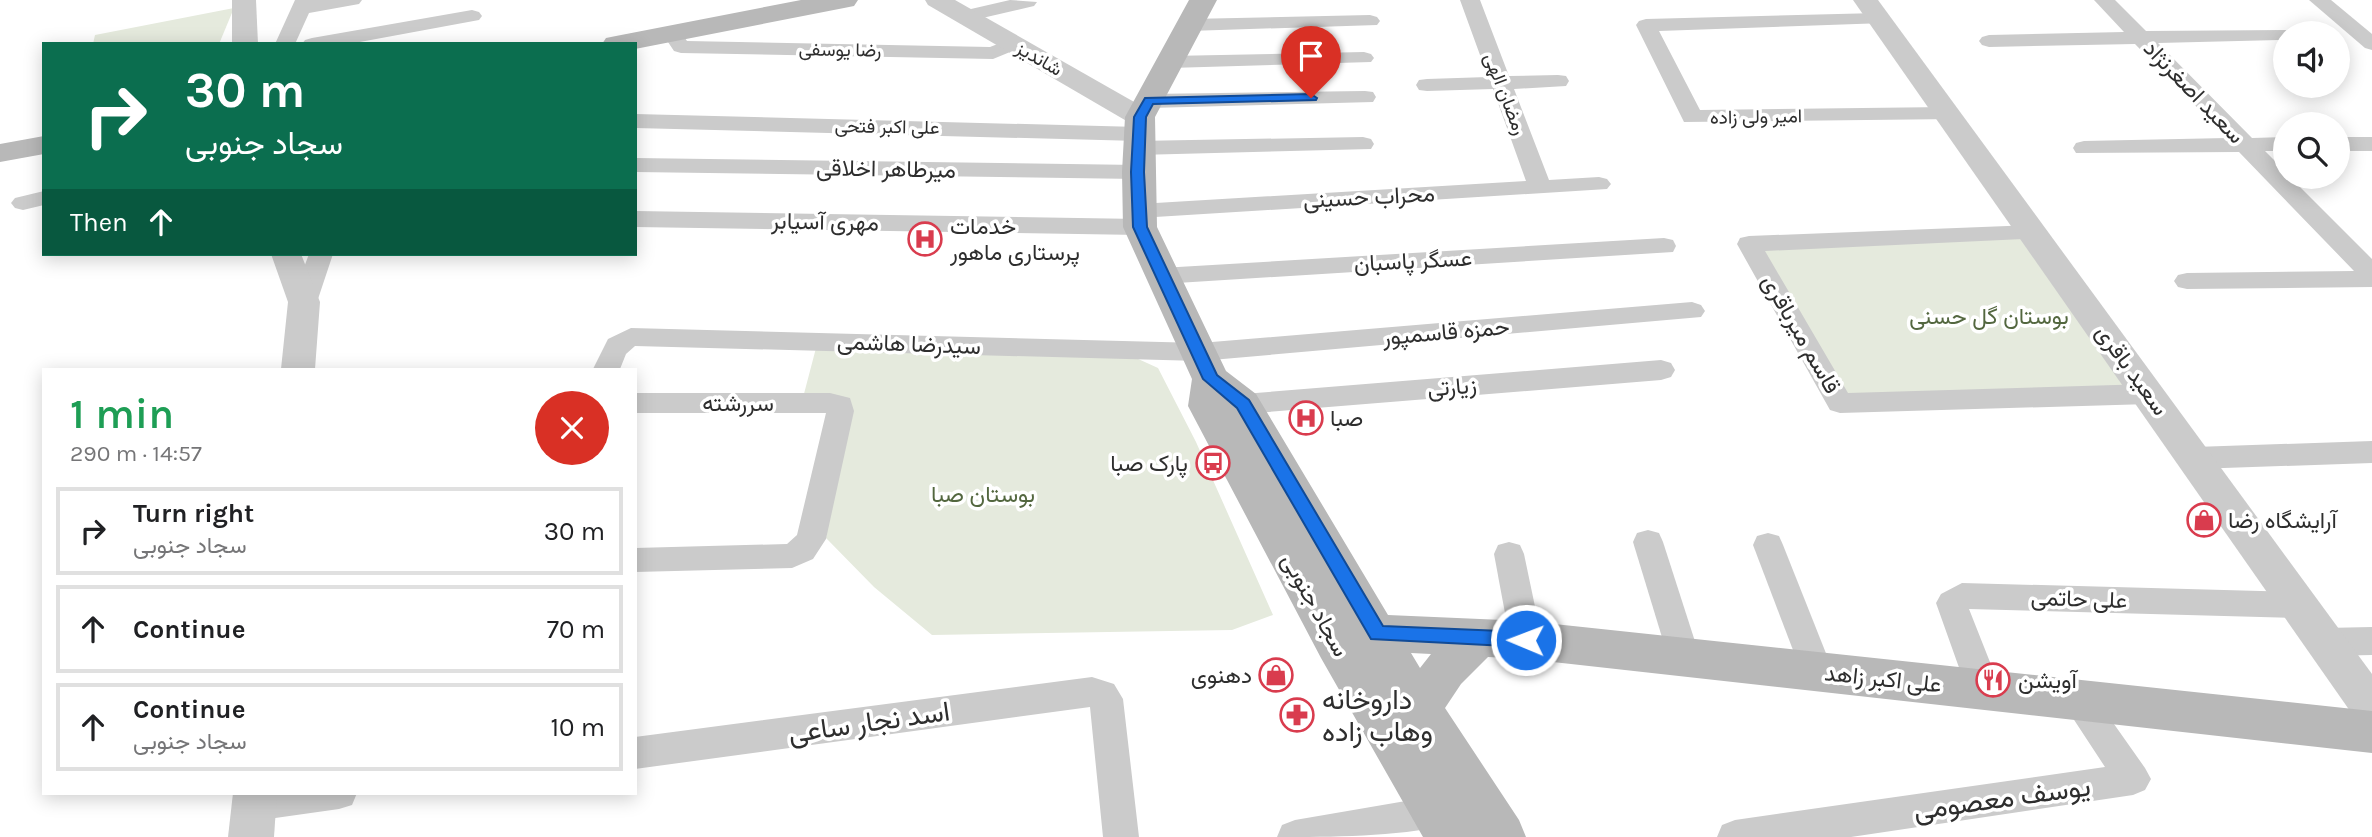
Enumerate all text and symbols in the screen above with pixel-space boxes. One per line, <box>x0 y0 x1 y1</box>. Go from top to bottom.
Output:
map controls <box>2273 21 2350 189</box>
button: sound <box>2273 21 2350 98</box>
pin <box>1281 26 1341 98</box>
street label: سعید اصغرنژاد <box>2137 35 2250 150</box>
street label: شاندیز <box>1011 37 1066 81</box>
icon: arrive <box>1292 37 1330 75</box>
street label: رضا یوسفی <box>799 38 881 62</box>
street label: رمضان الهی <box>1479 50 1531 138</box>
text: 30 m <box>185 62 305 119</box>
icon: right <box>70 70 161 161</box>
street label: امیر ولی زاده <box>1710 105 1802 129</box>
button: search <box>2273 112 2350 189</box>
street label: علی اکبر فتحی <box>834 115 940 139</box>
text: سجاد جنوبی <box>185 125 343 162</box>
street label: میرطاهر اخلاقی <box>816 154 956 185</box>
street label: محراب حسینی <box>1302 180 1436 215</box>
icon: ahead <box>142 203 180 241</box>
text: Then <box>70 207 128 238</box>
street label: مهری آسیابر <box>770 208 879 237</box>
place label: خدمات پرستاری ماهور <box>949 213 1080 268</box>
hospital icon: خدمات پرستاری ماهور <box>906 220 944 258</box>
street label: عسگر پاسبان <box>1353 244 1473 280</box>
street label: قاسم میرباقری <box>1755 270 1846 399</box>
park label: بوستان گل حسنی <box>1909 303 2069 331</box>
street label: حمزه قاسمپور <box>1380 313 1511 353</box>
street label: سعید باقری <box>2089 319 2174 421</box>
street label: سیدرضا هاشمی <box>836 328 981 361</box>
street label: زیارتی <box>1426 371 1478 404</box>
text: 1 min <box>70 389 174 439</box>
street label: سررشته <box>702 390 774 418</box>
button: close <box>535 391 609 465</box>
hospital icon: صبا <box>1287 399 1325 437</box>
place label: صبا <box>1330 405 1363 432</box>
text: 290 m · 14:57 <box>70 440 202 467</box>
bus stop icon: پارک صبا <box>1194 444 1232 482</box>
place label: پارک صبا <box>1110 450 1188 479</box>
park label: بوستان صبا <box>931 481 1035 509</box>
text: Turn right <box>133 498 254 529</box>
shop icon: آرایشگاه رضا <box>2185 501 2223 539</box>
place label: آرایشگاه رضا <box>2228 507 2338 535</box>
icon: right <box>74 512 112 550</box>
text: 30 m <box>544 516 605 547</box>
text: سجاد جنوبی <box>133 532 247 559</box>
street label: سجاد جنوبی <box>1275 549 1354 662</box>
street label: علی حاتمی <box>2030 584 2128 614</box>
position arrow <box>1489 603 1563 677</box>
icon: ahead <box>74 610 112 648</box>
text: Continue <box>133 614 245 645</box>
text: 70 m <box>547 614 605 645</box>
shop icon: دهنوی <box>1257 656 1295 694</box>
street label: علی اکبر زاهد <box>1823 659 1943 700</box>
restaurant icon: آویشن <box>1974 661 2012 699</box>
place label: دهنوی <box>1191 662 1252 690</box>
place label: آویشن <box>2018 667 2078 694</box>
place label: داروخانه وهاب زاده <box>1322 683 1433 749</box>
text: Continue <box>133 694 245 725</box>
street label: اسد نجار ساعی <box>786 694 952 751</box>
pharmacy icon: داروخانه وهاب زاده <box>1278 696 1316 734</box>
icon: ahead <box>74 708 112 746</box>
text: 10 m <box>550 712 605 743</box>
text: سجاد جنوبی <box>133 728 247 755</box>
street label: یوسف معصومی <box>1911 769 2093 828</box>

